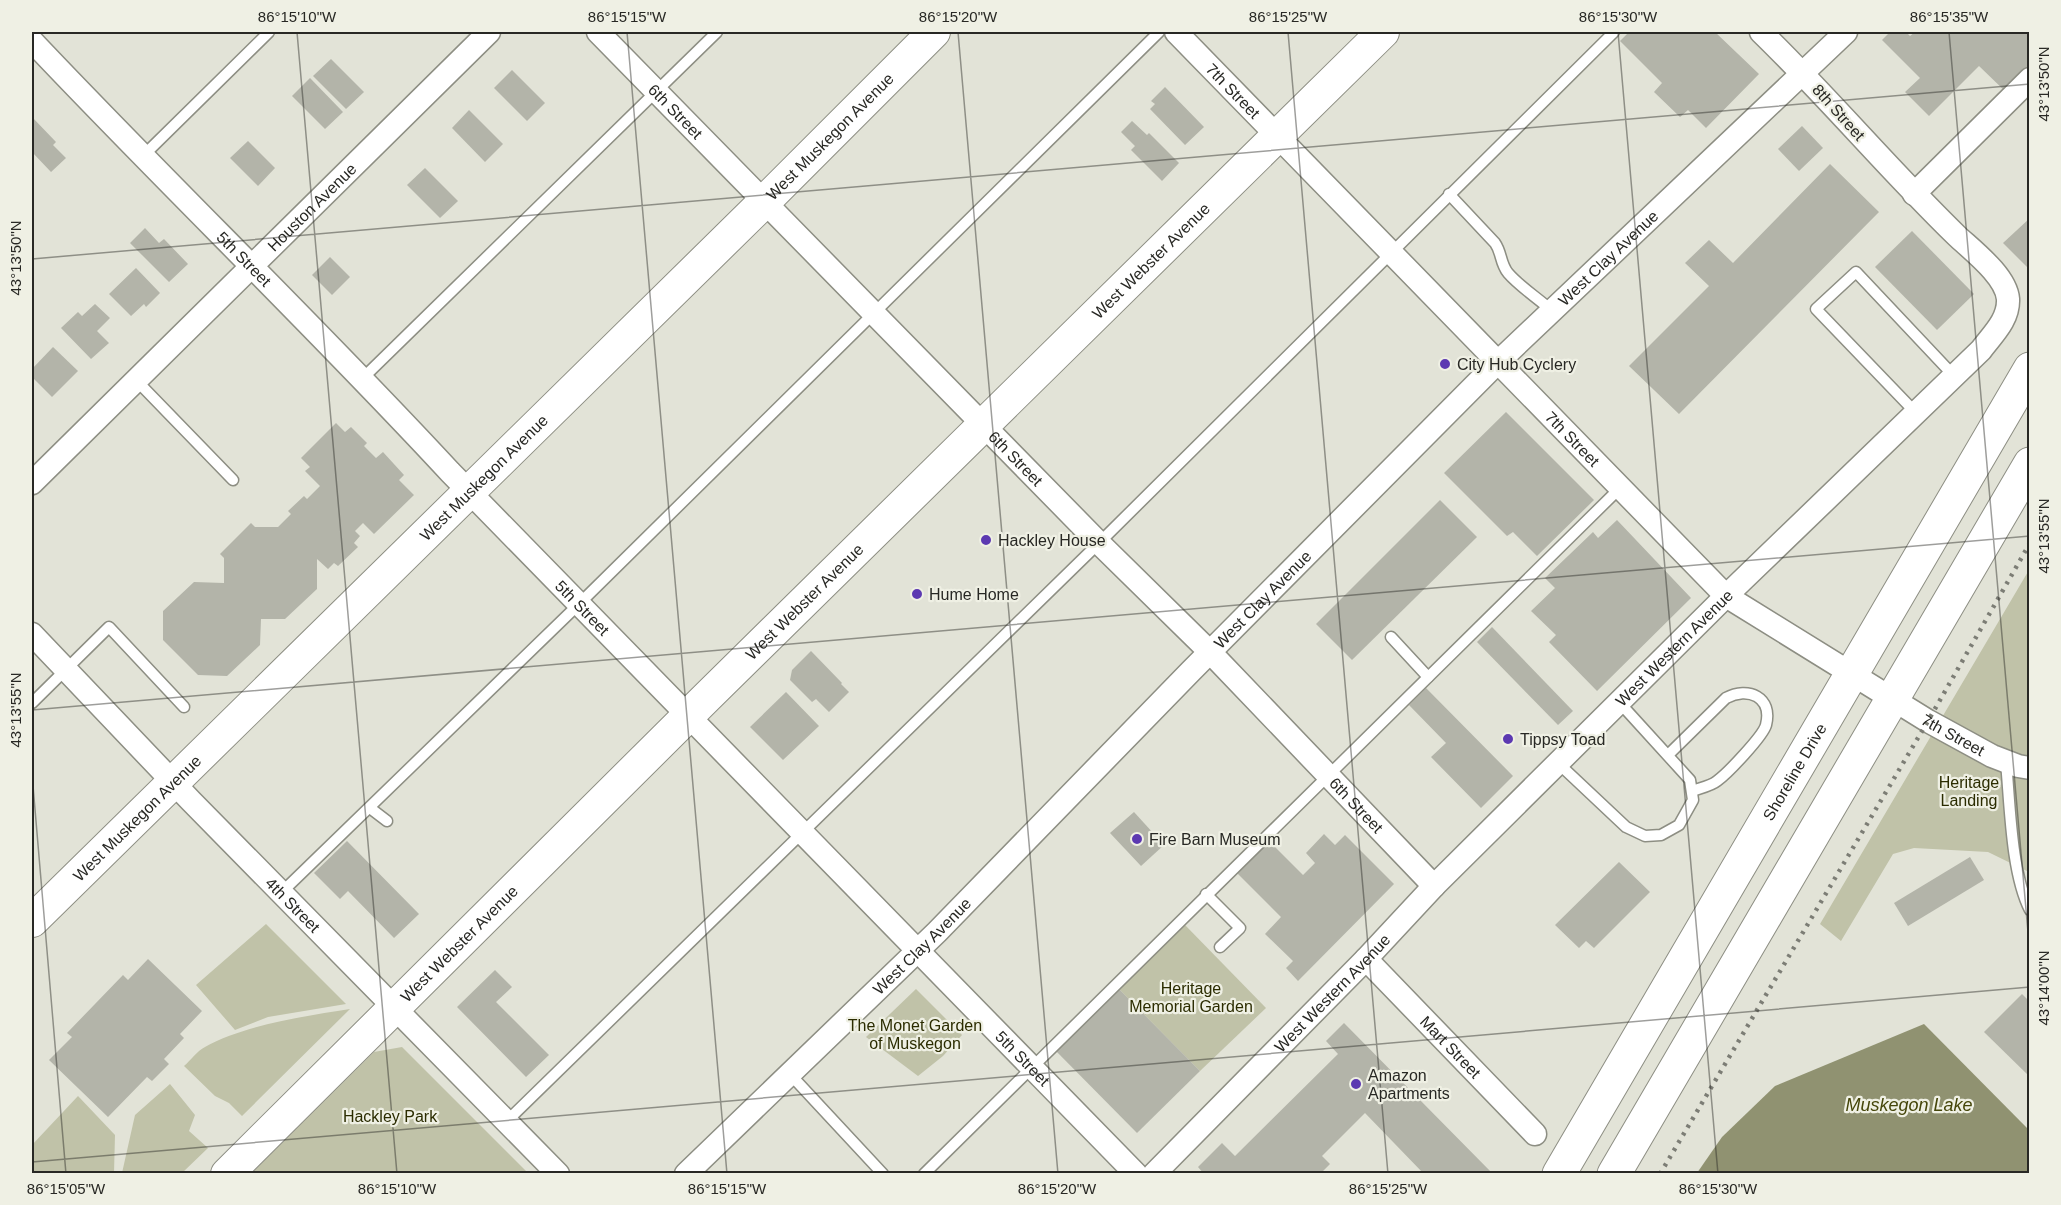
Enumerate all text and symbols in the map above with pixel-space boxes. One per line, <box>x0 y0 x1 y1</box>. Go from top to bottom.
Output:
text: 86°15'10"W <box>258 8 337 25</box>
text: 86°15'15"W <box>588 8 667 25</box>
text: 86°15'20"W <box>919 8 998 25</box>
text: 86°15'25"W <box>1249 8 1328 25</box>
text: 86°15'30"W <box>1579 8 1658 25</box>
text: 86°15'35"W <box>1910 8 1989 25</box>
text: 43°13'50"N <box>2035 46 2052 122</box>
street label: 7th Street <box>1203 60 1264 122</box>
street label: West Muskegon Avenue <box>763 70 897 203</box>
street label: 6th Street <box>645 81 706 143</box>
street label: 8th Street <box>1809 81 1869 144</box>
street label: Houston Avenue <box>264 160 360 255</box>
street label: West Webster Avenue <box>1089 200 1213 322</box>
street label: West Clay Avenue <box>1555 207 1662 309</box>
text: 43°13'50"N <box>7 220 24 296</box>
street label: 5th Street <box>213 228 275 290</box>
place label: City Hub Cyclery <box>1457 356 1576 373</box>
marker: City Hub Cyclery <box>1438 357 1452 371</box>
street label: 7th Street <box>1542 408 1603 470</box>
street label: West Muskegon Avenue <box>417 411 551 544</box>
street label: 6th Street <box>985 428 1046 490</box>
text: 43°13'55"N <box>2035 498 2052 574</box>
place label: Hackley House <box>998 532 1106 549</box>
marker: Hackley House <box>979 533 993 547</box>
street label: West Webster Avenue <box>742 540 867 663</box>
street label: West Clay Avenue <box>1211 547 1315 652</box>
street label: 5th Street <box>552 577 613 639</box>
place label: Hume Home <box>929 586 1019 603</box>
street label: West Western Avenue <box>1613 586 1736 709</box>
marker: Hume Home <box>910 587 924 601</box>
text: 43°13'55"N <box>7 672 24 748</box>
street label: 7th Street <box>1918 711 1988 760</box>
street label: Shoreline Drive <box>1760 720 1830 824</box>
place label: Tippsy Toad <box>1520 731 1605 748</box>
marker: Tippsy Toad <box>1501 732 1515 746</box>
street label: West Muskegon Avenue <box>70 752 205 885</box>
street label: 6th Street <box>1326 774 1387 837</box>
park label: Heritage Landing <box>1939 774 1999 809</box>
place label: Fire Barn Museum <box>1149 831 1281 848</box>
marker: Fire Barn Museum <box>1130 832 1144 846</box>
street label: 4th Street <box>262 874 323 936</box>
street label: West Webster Avenue <box>397 882 521 1005</box>
street label: West Clay Avenue <box>870 894 975 998</box>
street label: West Western Avenue <box>1271 931 1394 1056</box>
text: 43°14'00"N <box>2035 950 2052 1026</box>
park label: Heritage Memorial Garden <box>1129 980 1253 1015</box>
street label: Mart Street <box>1417 1013 1484 1082</box>
park label: The Monet Garden of Muskegon <box>848 1017 982 1052</box>
street label: 5th Street <box>992 1028 1053 1090</box>
place label: Amazon Apartments <box>1368 1067 1450 1102</box>
marker: Amazon Apartments <box>1349 1077 1363 1091</box>
water label: Muskegon Lake <box>1845 1095 1973 1115</box>
park label: Hackley Park <box>343 1108 438 1125</box>
text: 86°15'05"W <box>27 1180 106 1197</box>
text: 86°15'10"W <box>358 1180 437 1197</box>
text: 86°15'15"W <box>688 1180 767 1197</box>
text: 86°15'20"W <box>1018 1180 1097 1197</box>
text: 86°15'25"W <box>1349 1180 1428 1197</box>
text: 86°15'30"W <box>1679 1180 1758 1197</box>

